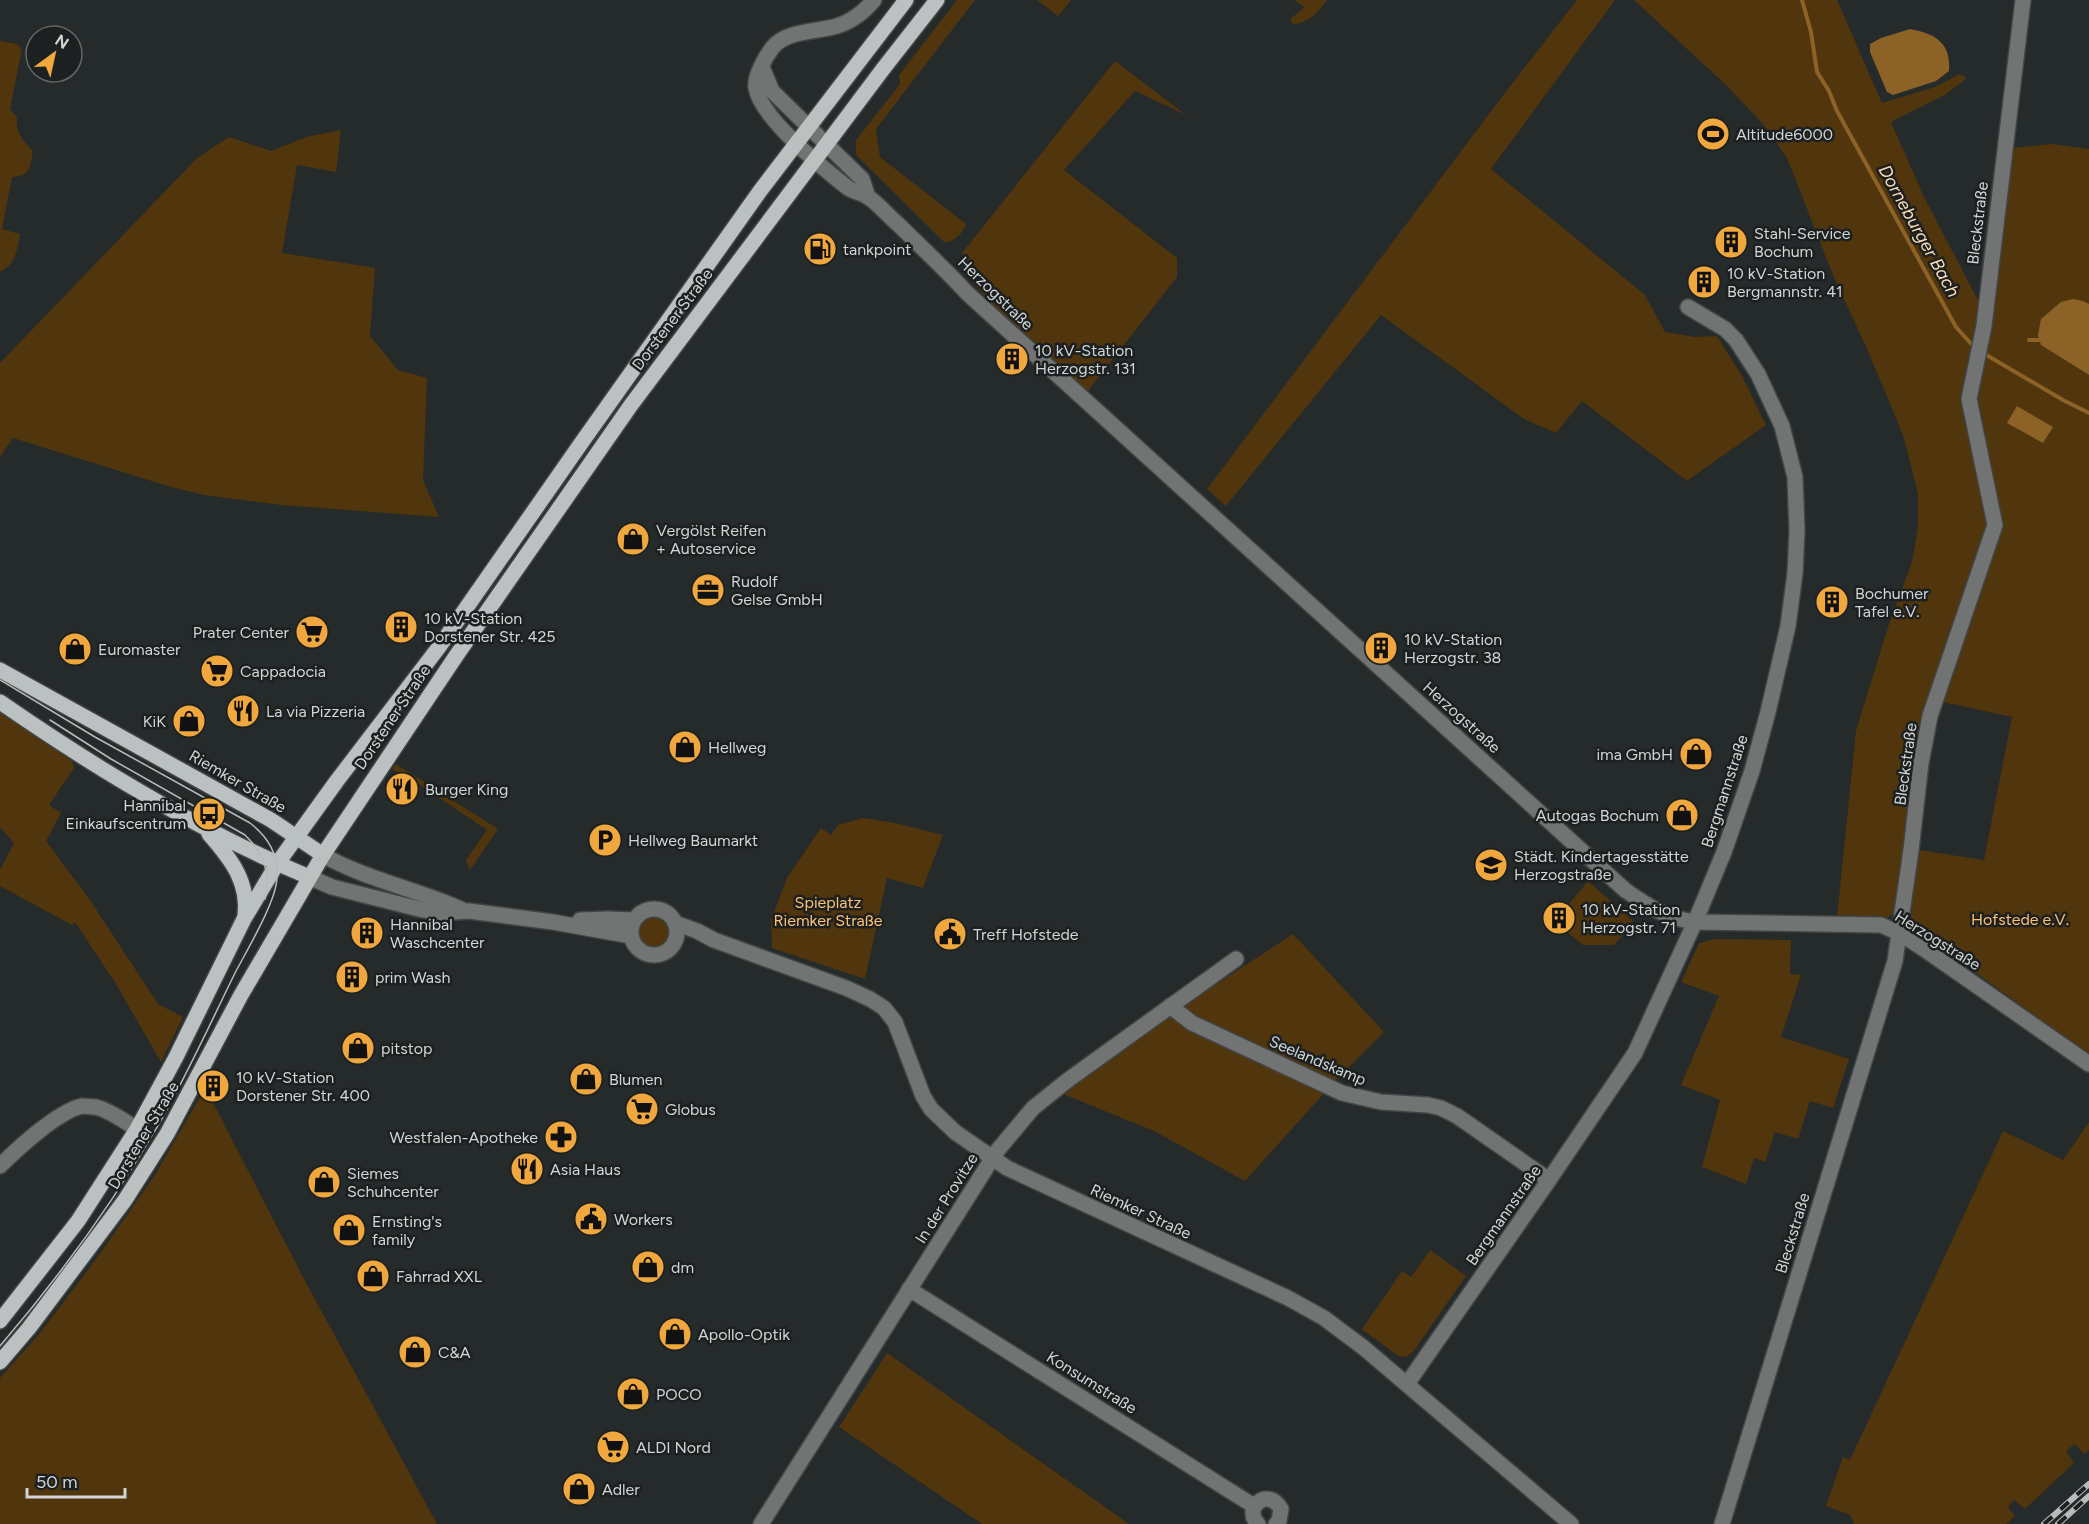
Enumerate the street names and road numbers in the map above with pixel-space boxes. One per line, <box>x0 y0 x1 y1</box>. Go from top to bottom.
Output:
street label: Bleckstraße <box>1963 180 1992 266</box>
street label: Herzogstraße <box>954 253 1038 334</box>
street label: Dorstener Straße <box>628 265 717 374</box>
street label: Dorstener Straße <box>350 661 435 773</box>
street label: Herzogstraße <box>1419 678 1504 757</box>
street label: Bleckstraße <box>1890 721 1921 807</box>
street label: Bergmannstraße <box>1697 732 1752 850</box>
street label: Riemker Straße <box>186 746 290 817</box>
street label: Herzogstraße <box>1891 907 1984 974</box>
street label: Seelandskamp <box>1266 1031 1369 1089</box>
street label: Dorstener Straße <box>104 1078 183 1192</box>
street label: In der Provitze <box>911 1149 982 1247</box>
street label: Bergmannstraße <box>1462 1161 1545 1269</box>
street label: Riemker Straße <box>1087 1180 1194 1243</box>
street label: Bleckstraße <box>1771 1190 1814 1276</box>
street label: Konsumstraße <box>1043 1347 1141 1418</box>

